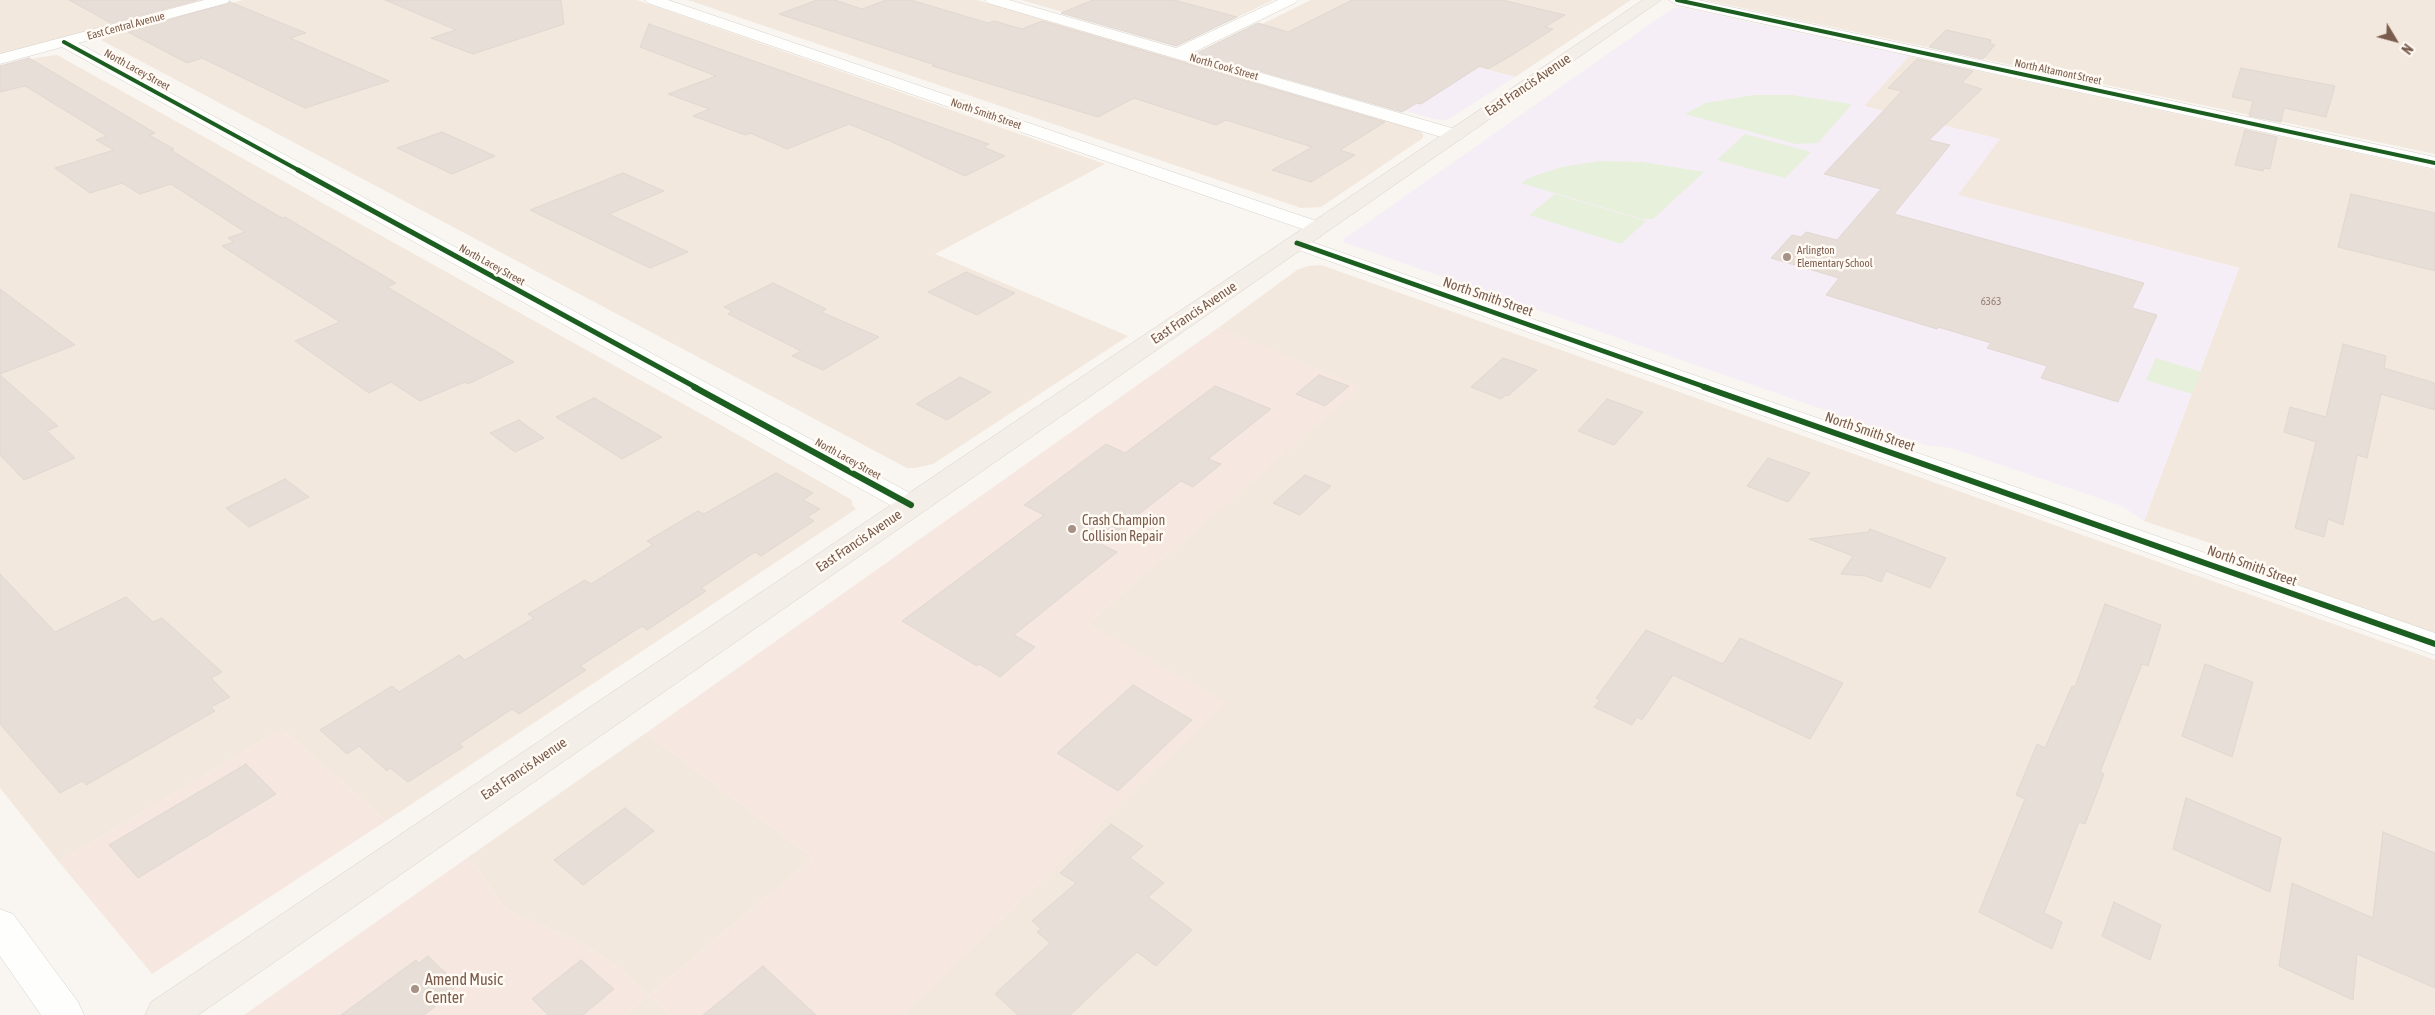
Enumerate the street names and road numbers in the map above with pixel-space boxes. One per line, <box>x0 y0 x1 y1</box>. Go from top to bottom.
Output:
street label: East Central Avenue <box>86 9 166 43</box>
street label: North Lacey Street <box>102 46 172 94</box>
street label: East Francis Avenue <box>1482 50 1574 120</box>
street label: North Cook Street <box>1188 51 1260 83</box>
street label: North Altamont Street <box>2013 56 2103 88</box>
street label: North Smith Street <box>949 96 1023 132</box>
street label: North Lacey Street <box>457 241 527 289</box>
street label: North Smith Street <box>1441 274 1535 320</box>
street label: East Francis Avenue <box>1148 278 1240 348</box>
street label: North Smith Street <box>1823 409 1917 455</box>
street label: North Lacey Street <box>813 435 883 483</box>
street label: East Francis Avenue <box>813 506 905 576</box>
street label: North Smith Street <box>2205 542 2299 590</box>
street label: East Francis Avenue <box>478 734 570 804</box>

